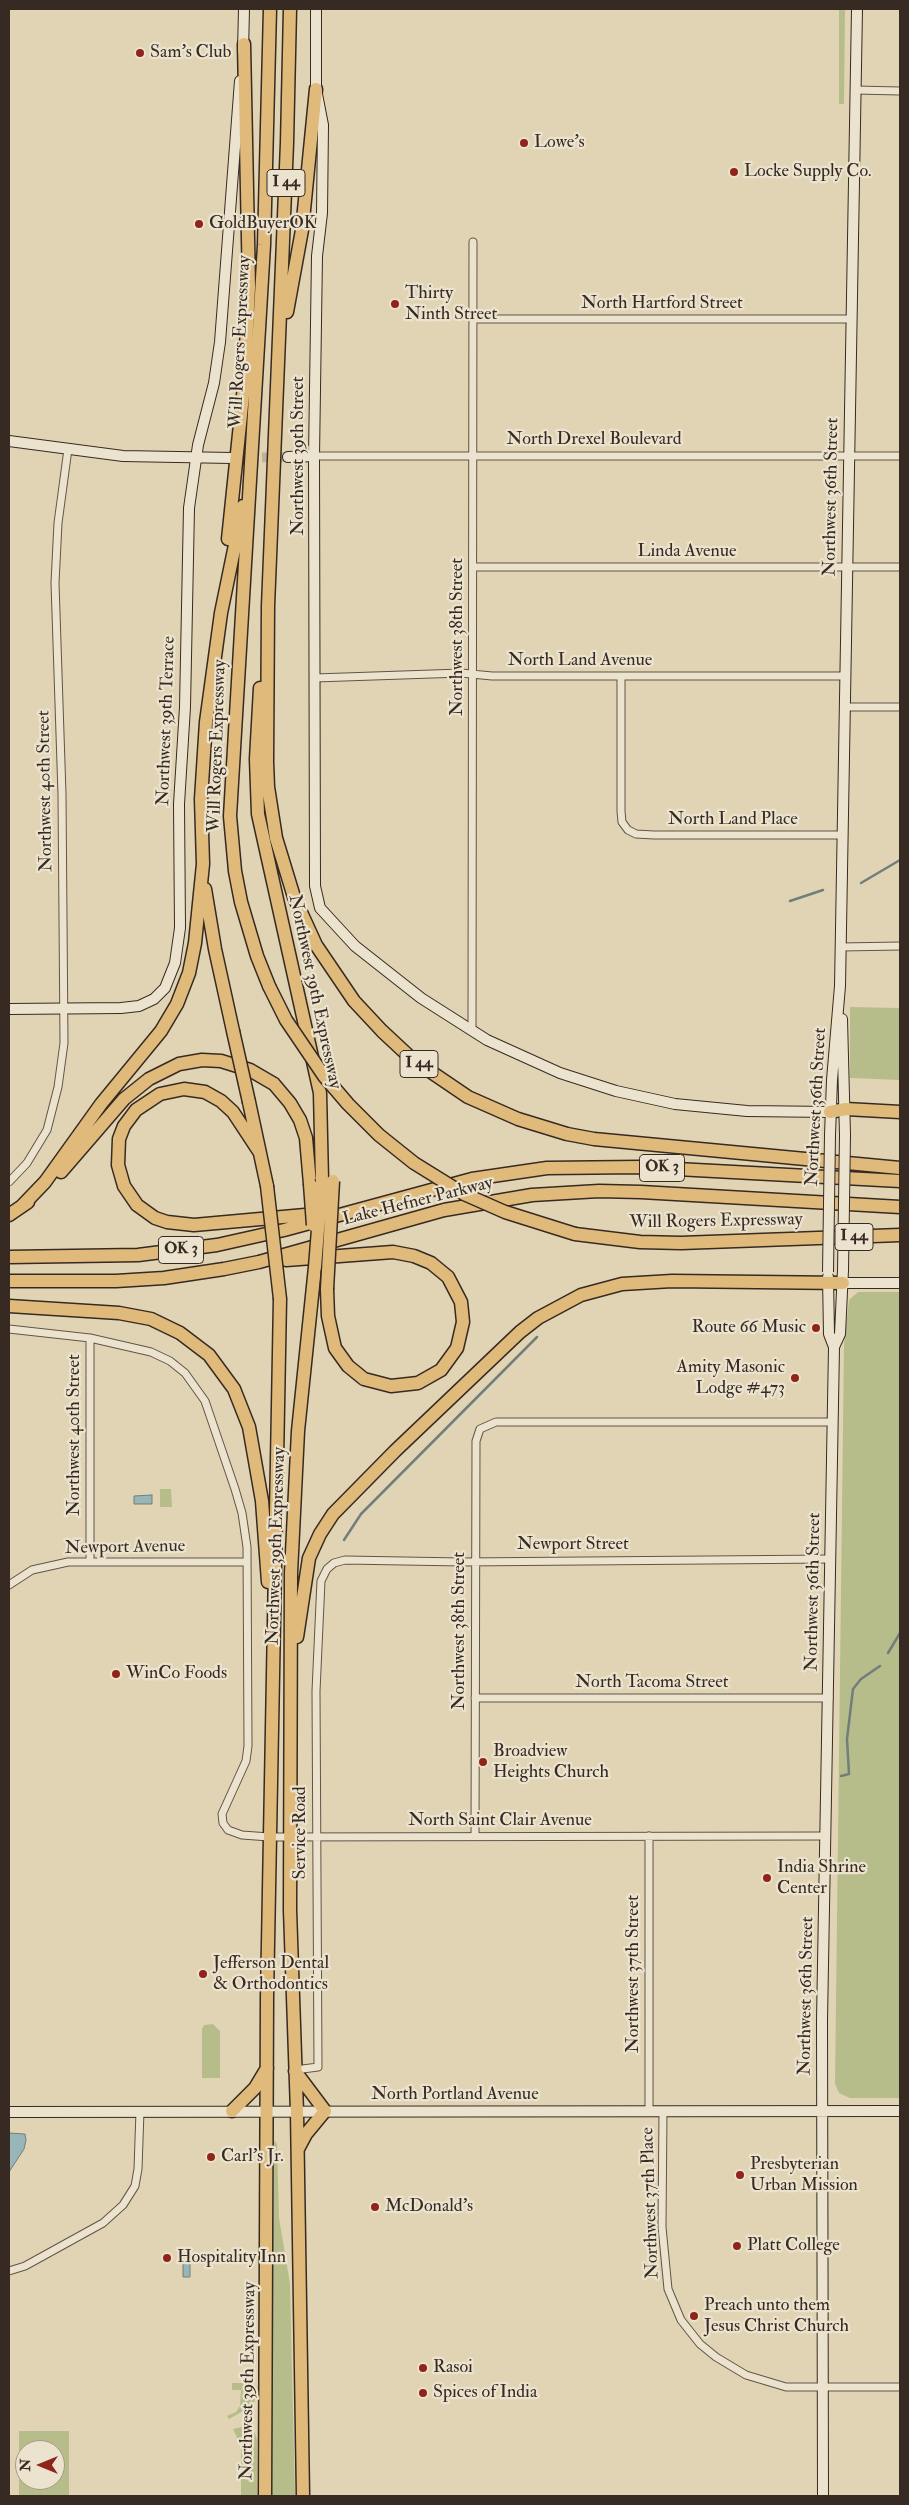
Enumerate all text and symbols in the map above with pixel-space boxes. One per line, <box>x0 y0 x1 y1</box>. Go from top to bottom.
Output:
place label: Sam's Club <box>150 42 231 64</box>
marker: Sam's Club <box>134 47 146 59</box>
place label: Lowe's <box>534 132 585 154</box>
marker: Lowe's <box>518 137 530 149</box>
place label: Locke Supply Co. <box>744 161 872 183</box>
marker: Locke Supply Co. <box>728 166 740 178</box>
road number: I 44 <box>267 170 305 197</box>
place label: GoldBuyerOK <box>209 213 316 235</box>
marker: GoldBuyerOK <box>193 218 205 230</box>
street label: Will Rogers Expressway <box>226 255 256 429</box>
place label: Thirty Ninth Street <box>405 283 497 326</box>
street label: North Hartford Street <box>581 293 743 315</box>
marker: Thirty Ninth Street <box>389 298 401 310</box>
street label: Northwest 39th Street <box>288 377 310 535</box>
street label: Northwest 36th Street <box>820 417 844 577</box>
street label: North Drexel Boulevard <box>506 429 682 451</box>
street label: Linda Avenue <box>637 541 737 563</box>
street label: Northwest 38th Street <box>447 558 469 716</box>
street label: Northwest 39th Terrace <box>153 636 181 806</box>
street label: North Land Avenue <box>508 650 652 672</box>
street label: Will Rogers Expressway <box>204 659 232 833</box>
street label: Northwest 40th Street <box>34 710 58 872</box>
street label: North Land Place <box>668 809 798 831</box>
street label: Northwest 39th Expressway <box>283 893 345 1091</box>
street label: Northwest 36th Street <box>802 1027 832 1187</box>
road number: I 44 <box>400 1050 438 1078</box>
road number: OK 3 <box>640 1154 684 1182</box>
street label: Lake Hefner Parkway <box>341 1173 495 1231</box>
street label: Will Rogers Expressway <box>629 1210 803 1234</box>
road number: I 44 <box>835 1224 873 1250</box>
road number: OK 3 <box>158 1236 204 1264</box>
place label: Route 66 Music <box>692 1317 806 1339</box>
marker: Route 66 Music <box>810 1322 822 1334</box>
street label: Northwest 40th Street <box>64 1354 86 1516</box>
place label: Amity Masonic Lodge #473 <box>677 1357 785 1400</box>
marker: Amity Masonic Lodge #473 <box>789 1372 801 1384</box>
street label: Northwest 39th Expressway <box>263 1447 291 1645</box>
street label: Northwest 36th Street <box>802 1512 826 1672</box>
street label: Newport Street <box>517 1534 629 1556</box>
street label: Newport Avenue <box>65 1536 185 1560</box>
street label: Northwest 38th Street <box>449 1552 471 1710</box>
place label: WinCo Foods <box>126 1663 227 1685</box>
marker: WinCo Foods <box>110 1668 122 1680</box>
street label: North Tacoma Street <box>575 1672 729 1694</box>
place label: Broadview Heights Church <box>493 1741 609 1784</box>
marker: Broadview Heights Church <box>477 1756 489 1768</box>
street label: Service Road <box>290 1786 312 1880</box>
street label: North Saint Clair Avenue <box>408 1810 592 1832</box>
place label: India Shrine Center <box>777 1857 866 1900</box>
marker: India Shrine Center <box>761 1872 773 1884</box>
street label: Northwest 37th Street <box>623 1895 645 2053</box>
street label: Northwest 36th Street <box>795 1916 819 2076</box>
place label: Jefferson Dental & Orthodontics <box>213 1953 329 1996</box>
marker: Jefferson Dental & Orthodontics <box>197 1968 209 1980</box>
street label: North Portland Avenue <box>371 2084 539 2106</box>
street label: Northwest 37th Place <box>638 2127 664 2279</box>
place label: Carl's Jr. <box>221 2146 284 2168</box>
marker: Carl's Jr. <box>205 2151 217 2163</box>
place label: Presbyterian Urban Mission <box>750 2154 858 2196</box>
marker: Presbyterian Urban Mission <box>734 2169 746 2181</box>
place label: McDonald's <box>385 2196 473 2218</box>
marker: McDonald's <box>369 2201 381 2213</box>
place label: Platt College <box>747 2235 840 2257</box>
marker: Platt College <box>731 2240 743 2252</box>
place label: Hospitality Inn <box>177 2247 286 2269</box>
marker: Hospitality Inn <box>161 2252 173 2264</box>
street label: Northwest 39th Expressway <box>236 2282 262 2480</box>
place label: Preach unto them Jesus Christ Church <box>704 2295 849 2338</box>
marker: Preach unto them Jesus Christ Church <box>688 2310 700 2322</box>
place label: Rasoi <box>433 2357 473 2379</box>
marker: Rasoi <box>417 2362 429 2374</box>
place label: Spices of India <box>433 2382 537 2404</box>
marker: Spices of India <box>417 2387 429 2399</box>
north arrow <box>15 2440 65 2490</box>
text: N <box>17 2459 34 2471</box>

